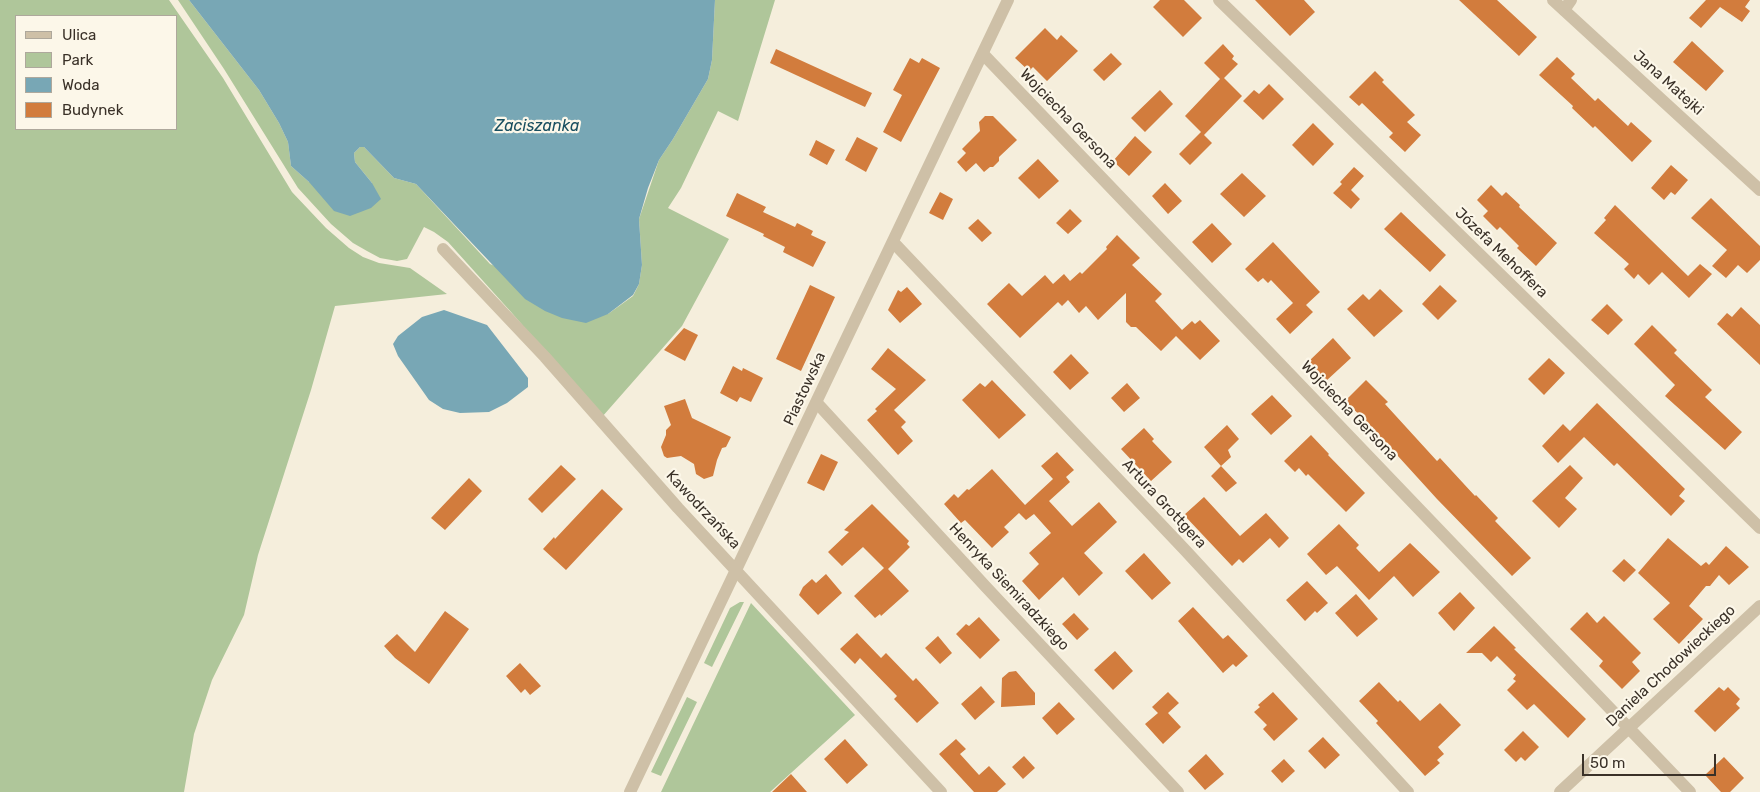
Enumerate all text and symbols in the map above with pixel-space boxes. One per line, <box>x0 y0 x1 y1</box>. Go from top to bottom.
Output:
legend <box>15 15 178 130</box>
text: Ulica <box>62 26 96 44</box>
street label: Jana Matejki <box>1629 47 1707 119</box>
text: Park <box>62 51 93 69</box>
street label: Wojciecha Gersona <box>1016 65 1120 173</box>
text: Woda <box>62 76 100 94</box>
text: Budynek <box>62 101 124 119</box>
water label: Zaciszanka <box>495 116 579 136</box>
street label: Józefa Mehoffera <box>1451 204 1551 302</box>
street label: Piastowska <box>780 349 830 429</box>
street label: Wojciecha Gersona <box>1297 357 1401 465</box>
street label: Artura Grottgera <box>1118 456 1210 552</box>
street label: Kawodrzańska <box>662 467 744 553</box>
street label: Henryka Siemiradzkiego <box>945 520 1073 654</box>
street label: Daniela Chodowieckiego <box>1603 601 1739 731</box>
scale bar <box>1585 744 1719 776</box>
text: 50 m <box>1590 754 1625 772</box>

